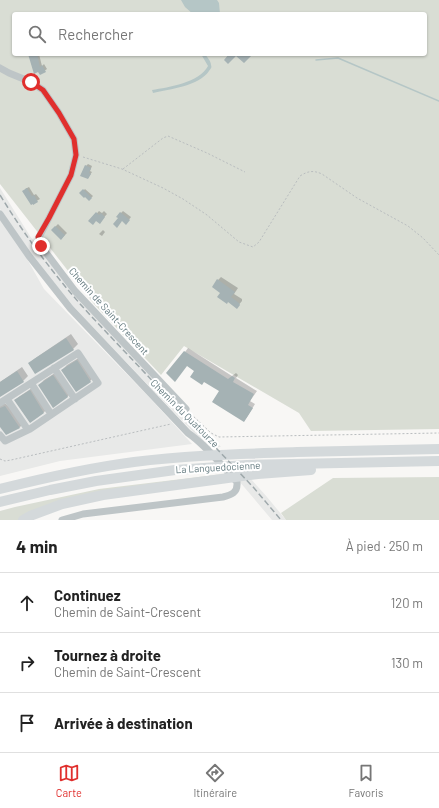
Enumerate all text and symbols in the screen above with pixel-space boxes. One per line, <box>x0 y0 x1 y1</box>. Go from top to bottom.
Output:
search box <box>12 12 427 56</box>
icon: search <box>26 23 48 45</box>
text: Rechercher <box>58 25 134 43</box>
route start <box>22 73 40 91</box>
route end <box>32 237 50 255</box>
street label: Chemin de Saint-Crescent <box>67 265 152 357</box>
street label: Chemin du Quatourze <box>148 376 222 450</box>
street label: La Languedocienne <box>175 459 261 475</box>
text: 4 min <box>16 536 58 556</box>
text: À pied · 250 m <box>346 538 423 554</box>
text: Continuez <box>54 586 121 604</box>
icon: ahead <box>16 592 38 614</box>
text: 120 m <box>391 595 423 611</box>
text: Chemin de Saint-Crescent <box>54 604 201 620</box>
text: Tournez à droite <box>54 646 161 664</box>
icon: right <box>16 652 38 674</box>
text: 130 m <box>391 655 423 671</box>
text: Chemin de Saint-Crescent <box>54 664 201 680</box>
icon: arrive <box>16 712 38 734</box>
text: Arrivée à destination <box>54 714 193 732</box>
tab: Carte <box>56 762 82 799</box>
tab: Itinéraire <box>193 762 237 799</box>
tab: Favoris <box>349 762 383 799</box>

